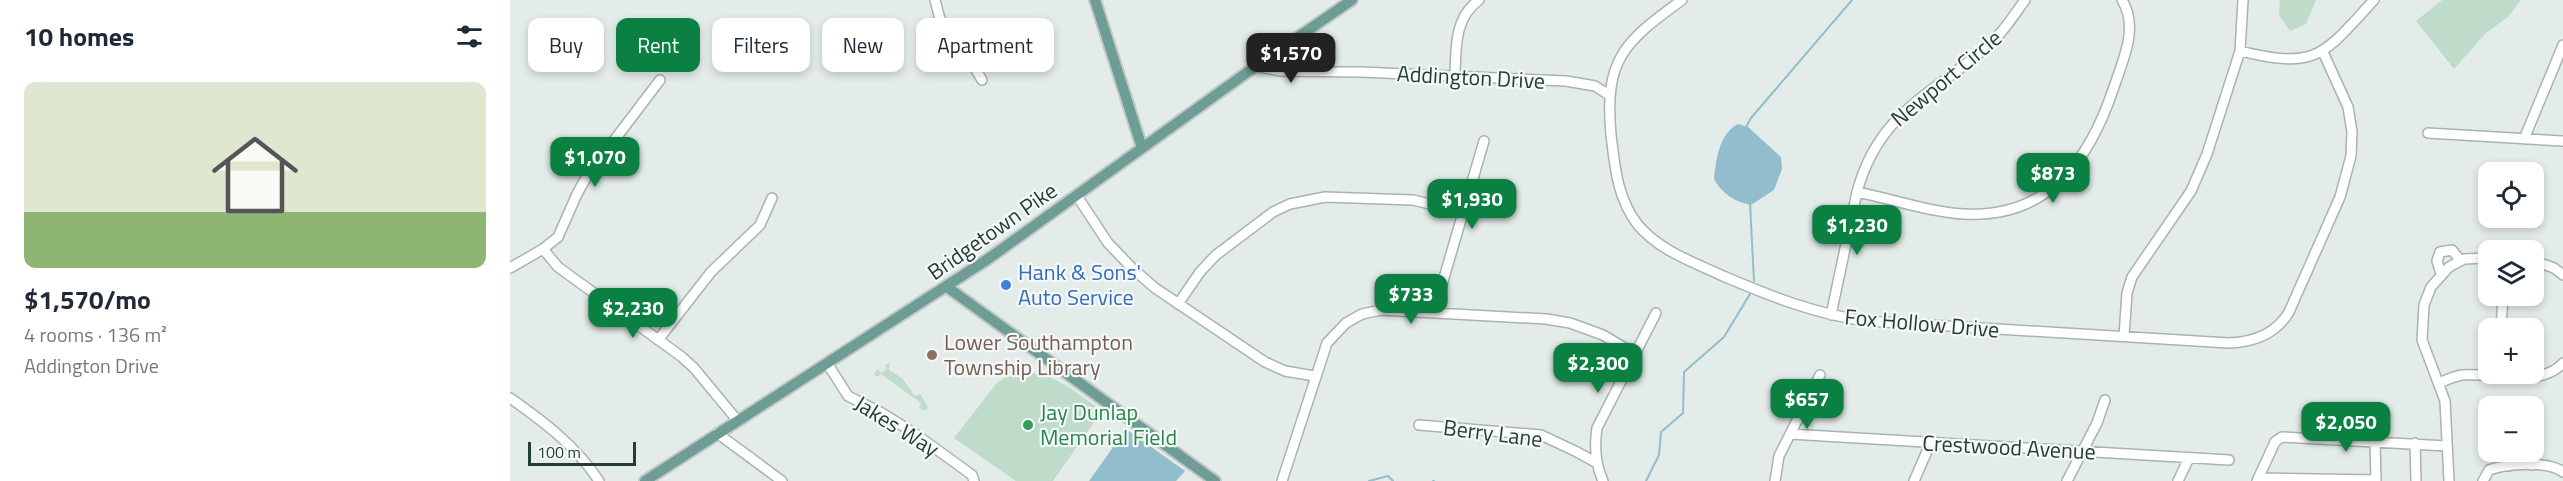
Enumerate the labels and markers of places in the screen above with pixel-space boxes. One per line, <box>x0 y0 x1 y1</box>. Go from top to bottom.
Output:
pin: $1,570 <box>1242 33 1340 84</box>
pin: $1,070 <box>546 137 644 188</box>
pin: $873 <box>2017 153 2089 204</box>
pin: $1,930 <box>1423 179 1521 230</box>
pin: $1,230 <box>1808 205 1906 256</box>
place label: Hank & Sons' Auto Service <box>1018 255 1141 314</box>
pin: $733 <box>1375 274 1447 325</box>
marker: Hank & Sons' Auto Service <box>999 278 1013 292</box>
pin: $2,230 <box>584 288 682 339</box>
place label: Lower Southampton Township Library <box>944 325 1133 384</box>
pin: $2,300 <box>1549 343 1647 394</box>
marker: Lower Southampton Township Library <box>925 348 939 362</box>
pin: $657 <box>1771 379 1843 430</box>
place label: Jay Dunlap Memorial Field <box>1040 395 1177 454</box>
pin: $2,050 <box>2297 402 2395 453</box>
marker: Jay Dunlap Memorial Field <box>1021 418 1035 432</box>

